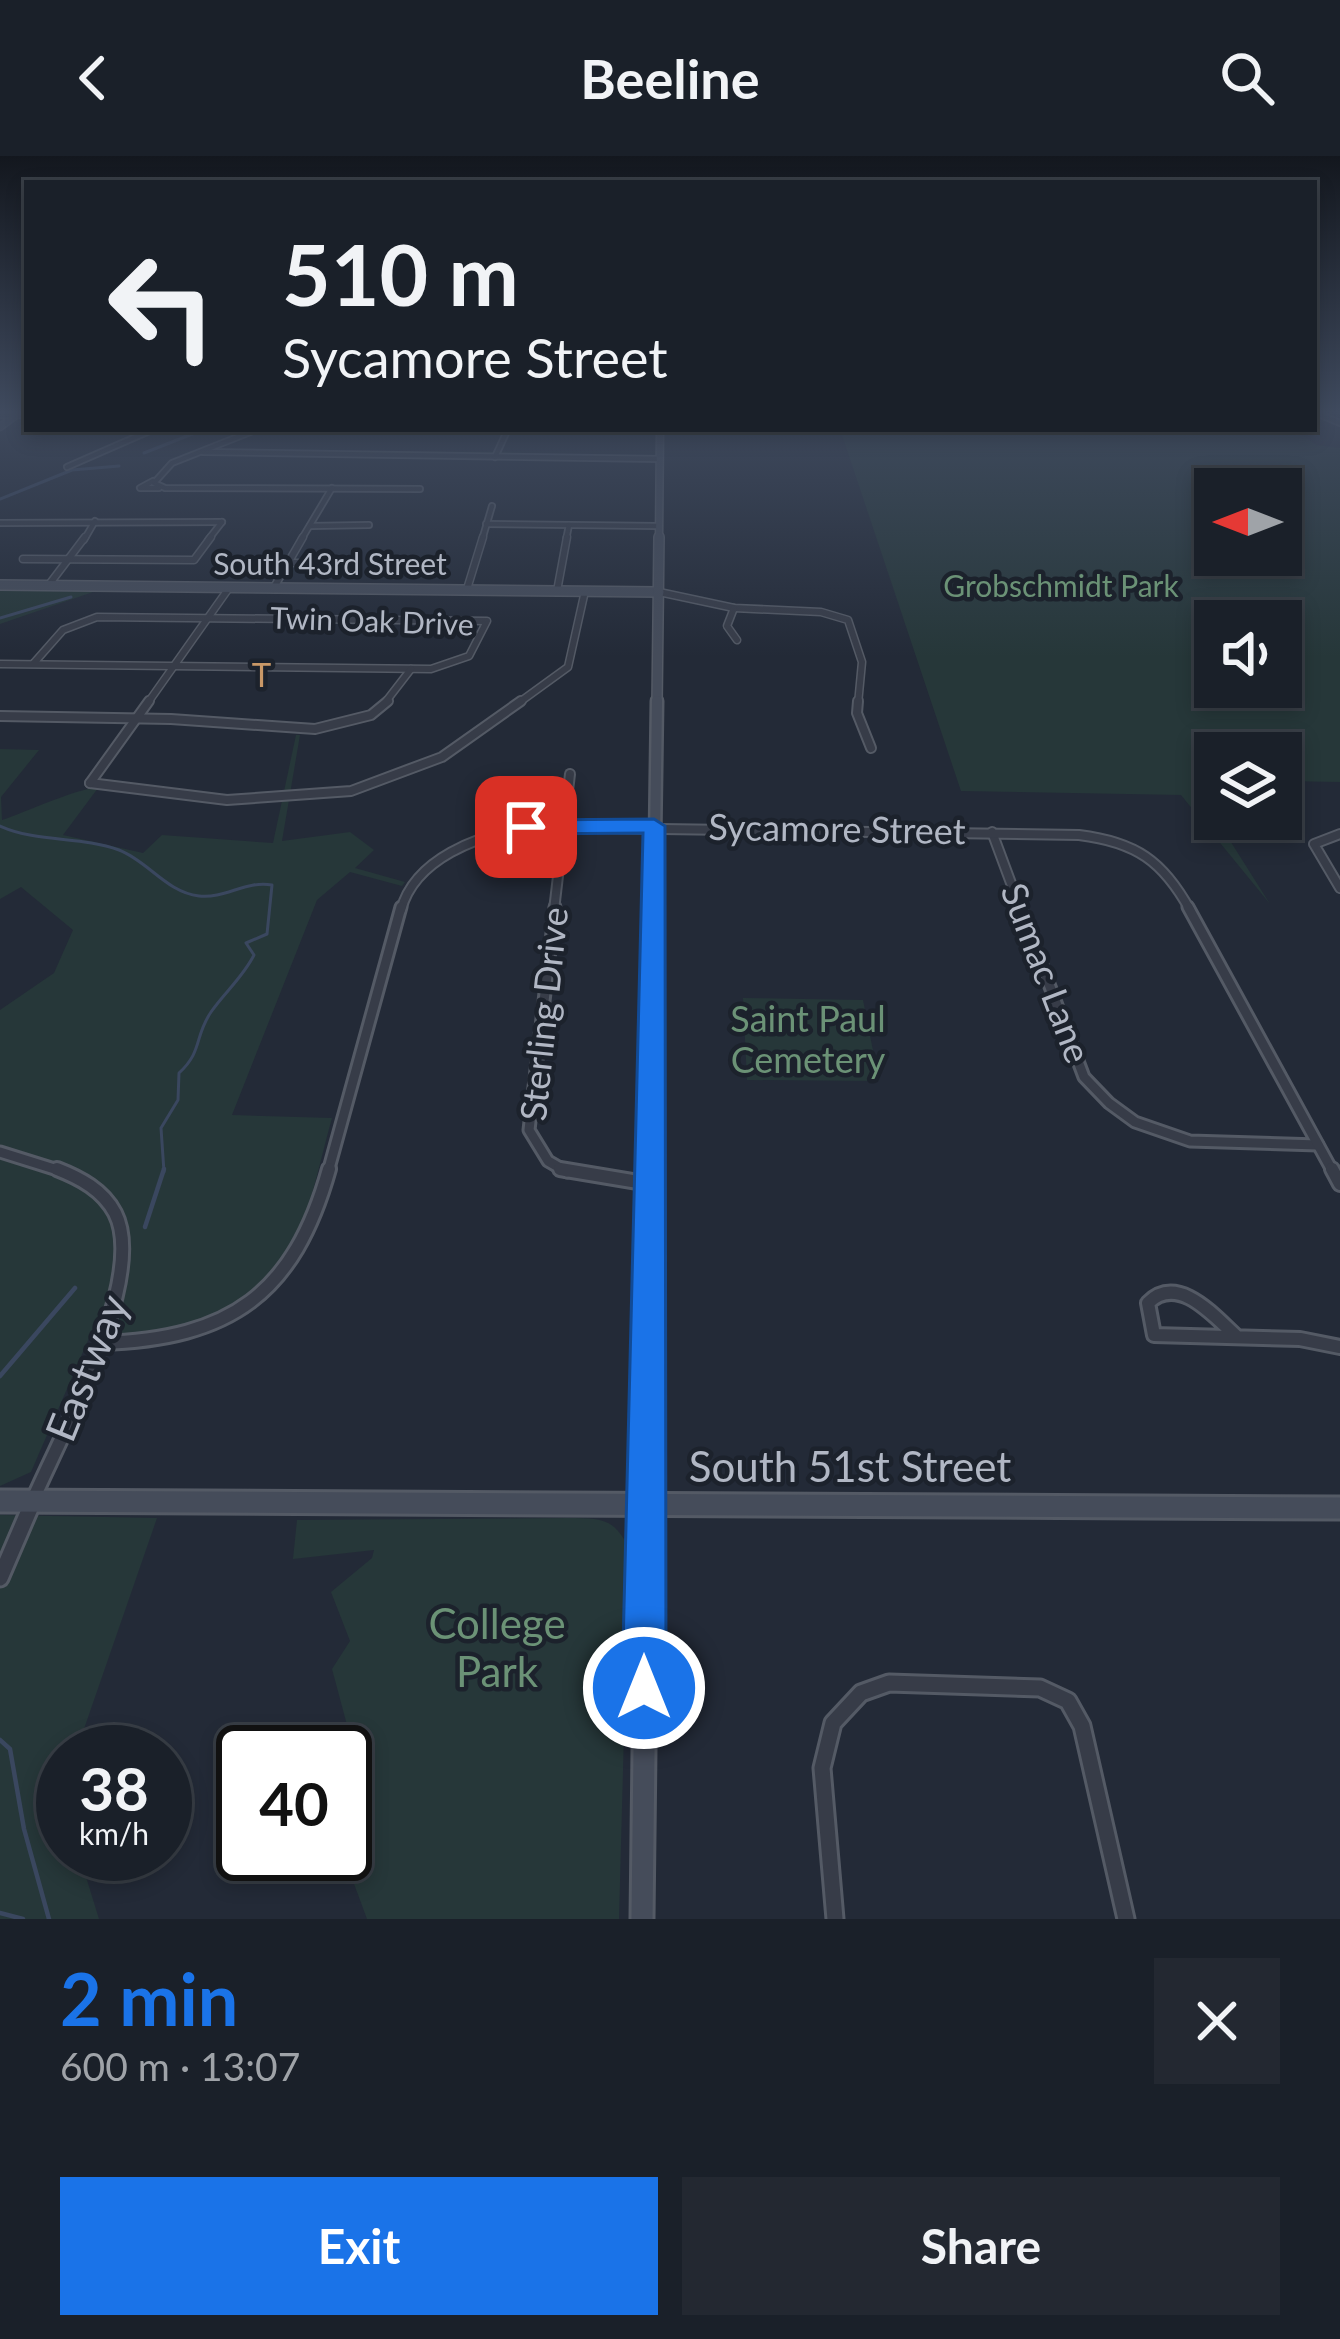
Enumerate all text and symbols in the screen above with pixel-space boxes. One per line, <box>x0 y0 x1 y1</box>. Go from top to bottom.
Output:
icon: back <box>60 45 126 111</box>
icon: search <box>1214 45 1280 111</box>
text: Beeline <box>580 46 760 111</box>
text: 510 m <box>282 223 519 324</box>
icon: left <box>84 228 240 384</box>
text: Sycamore Street <box>282 325 668 390</box>
north arrow <box>1194 468 1302 576</box>
map controls <box>1194 468 1302 840</box>
street label: South 43rd Street <box>213 545 447 581</box>
park label: Grobschmidt Park <box>943 567 1180 603</box>
street label: Twin Oak Drive <box>270 598 474 642</box>
button: sound <box>1194 600 1302 708</box>
district label: T <box>252 654 274 694</box>
button: layers <box>1194 732 1302 840</box>
pin <box>475 776 577 878</box>
icon: arrive <box>493 794 559 860</box>
street label: Sycamore Street <box>708 804 966 852</box>
street label: Sumac Lane <box>993 877 1101 1069</box>
street label: Sterling Drive <box>510 905 576 1123</box>
park label: Saint Paul Cemetery <box>730 996 886 1081</box>
street label: Eastway <box>34 1287 138 1448</box>
street label: South 51st Street <box>689 1441 1011 1491</box>
park label: College Park <box>428 1598 566 1696</box>
position arrow <box>581 1625 707 1751</box>
speed limit sign: 40 <box>216 1725 372 1881</box>
text: 38 <box>79 1752 149 1824</box>
text: km/h <box>79 1815 149 1851</box>
text: 2 min <box>60 1955 238 2041</box>
button: close <box>1154 1958 1280 2084</box>
text: 600 m · 13:07 <box>60 2043 300 2089</box>
button: Exit <box>60 2177 658 2315</box>
button: Share <box>682 2177 1280 2315</box>

